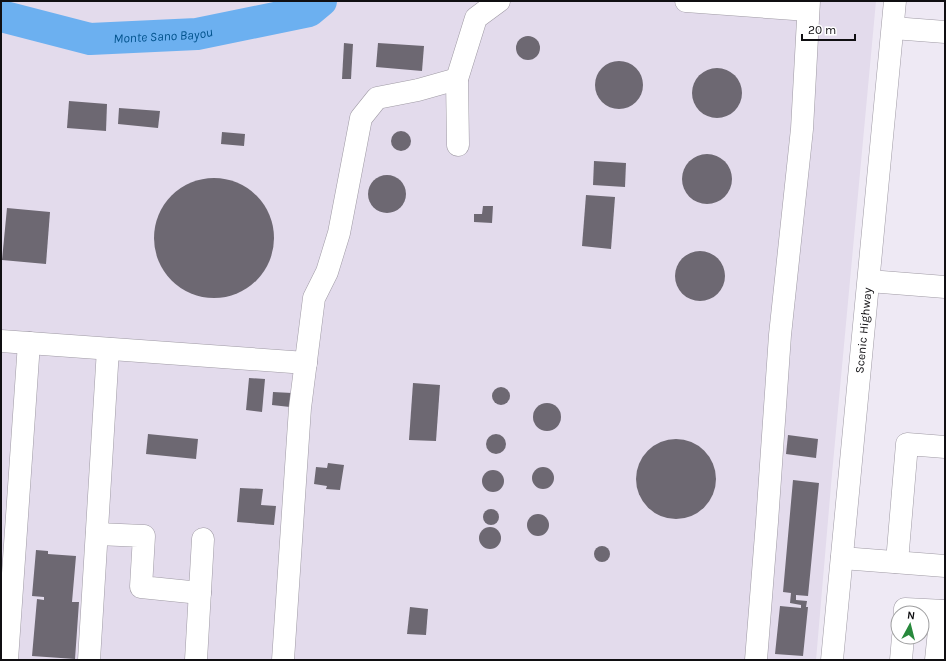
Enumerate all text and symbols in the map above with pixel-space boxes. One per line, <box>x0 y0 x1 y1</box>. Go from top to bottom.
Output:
scale bar <box>802 16 855 42</box>
water label: Monte Sano Bayou <box>113 23 214 45</box>
text: 20 m <box>808 23 836 37</box>
street label: Scenic Highway <box>852 287 875 374</box>
north arrow <box>890 605 930 645</box>
text: N <box>906 609 916 623</box>

